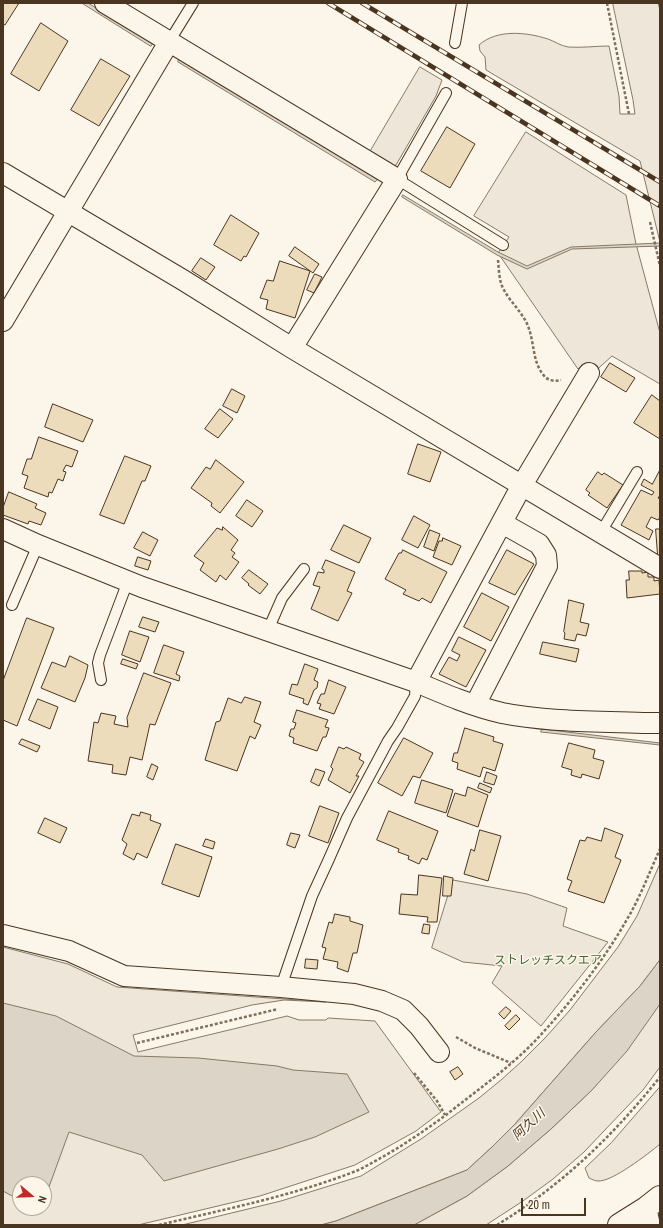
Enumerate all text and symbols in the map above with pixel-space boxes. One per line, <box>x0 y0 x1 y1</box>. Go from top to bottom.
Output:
park label: ストレッチスクエア <box>494 954 602 968</box>
water label: 阿久川 <box>509 1106 549 1144</box>
north arrow <box>12 1176 52 1216</box>
scale bar <box>523 1190 588 1216</box>
text: N <box>35 1194 50 1205</box>
text: 20 m <box>528 1197 550 1213</box>

